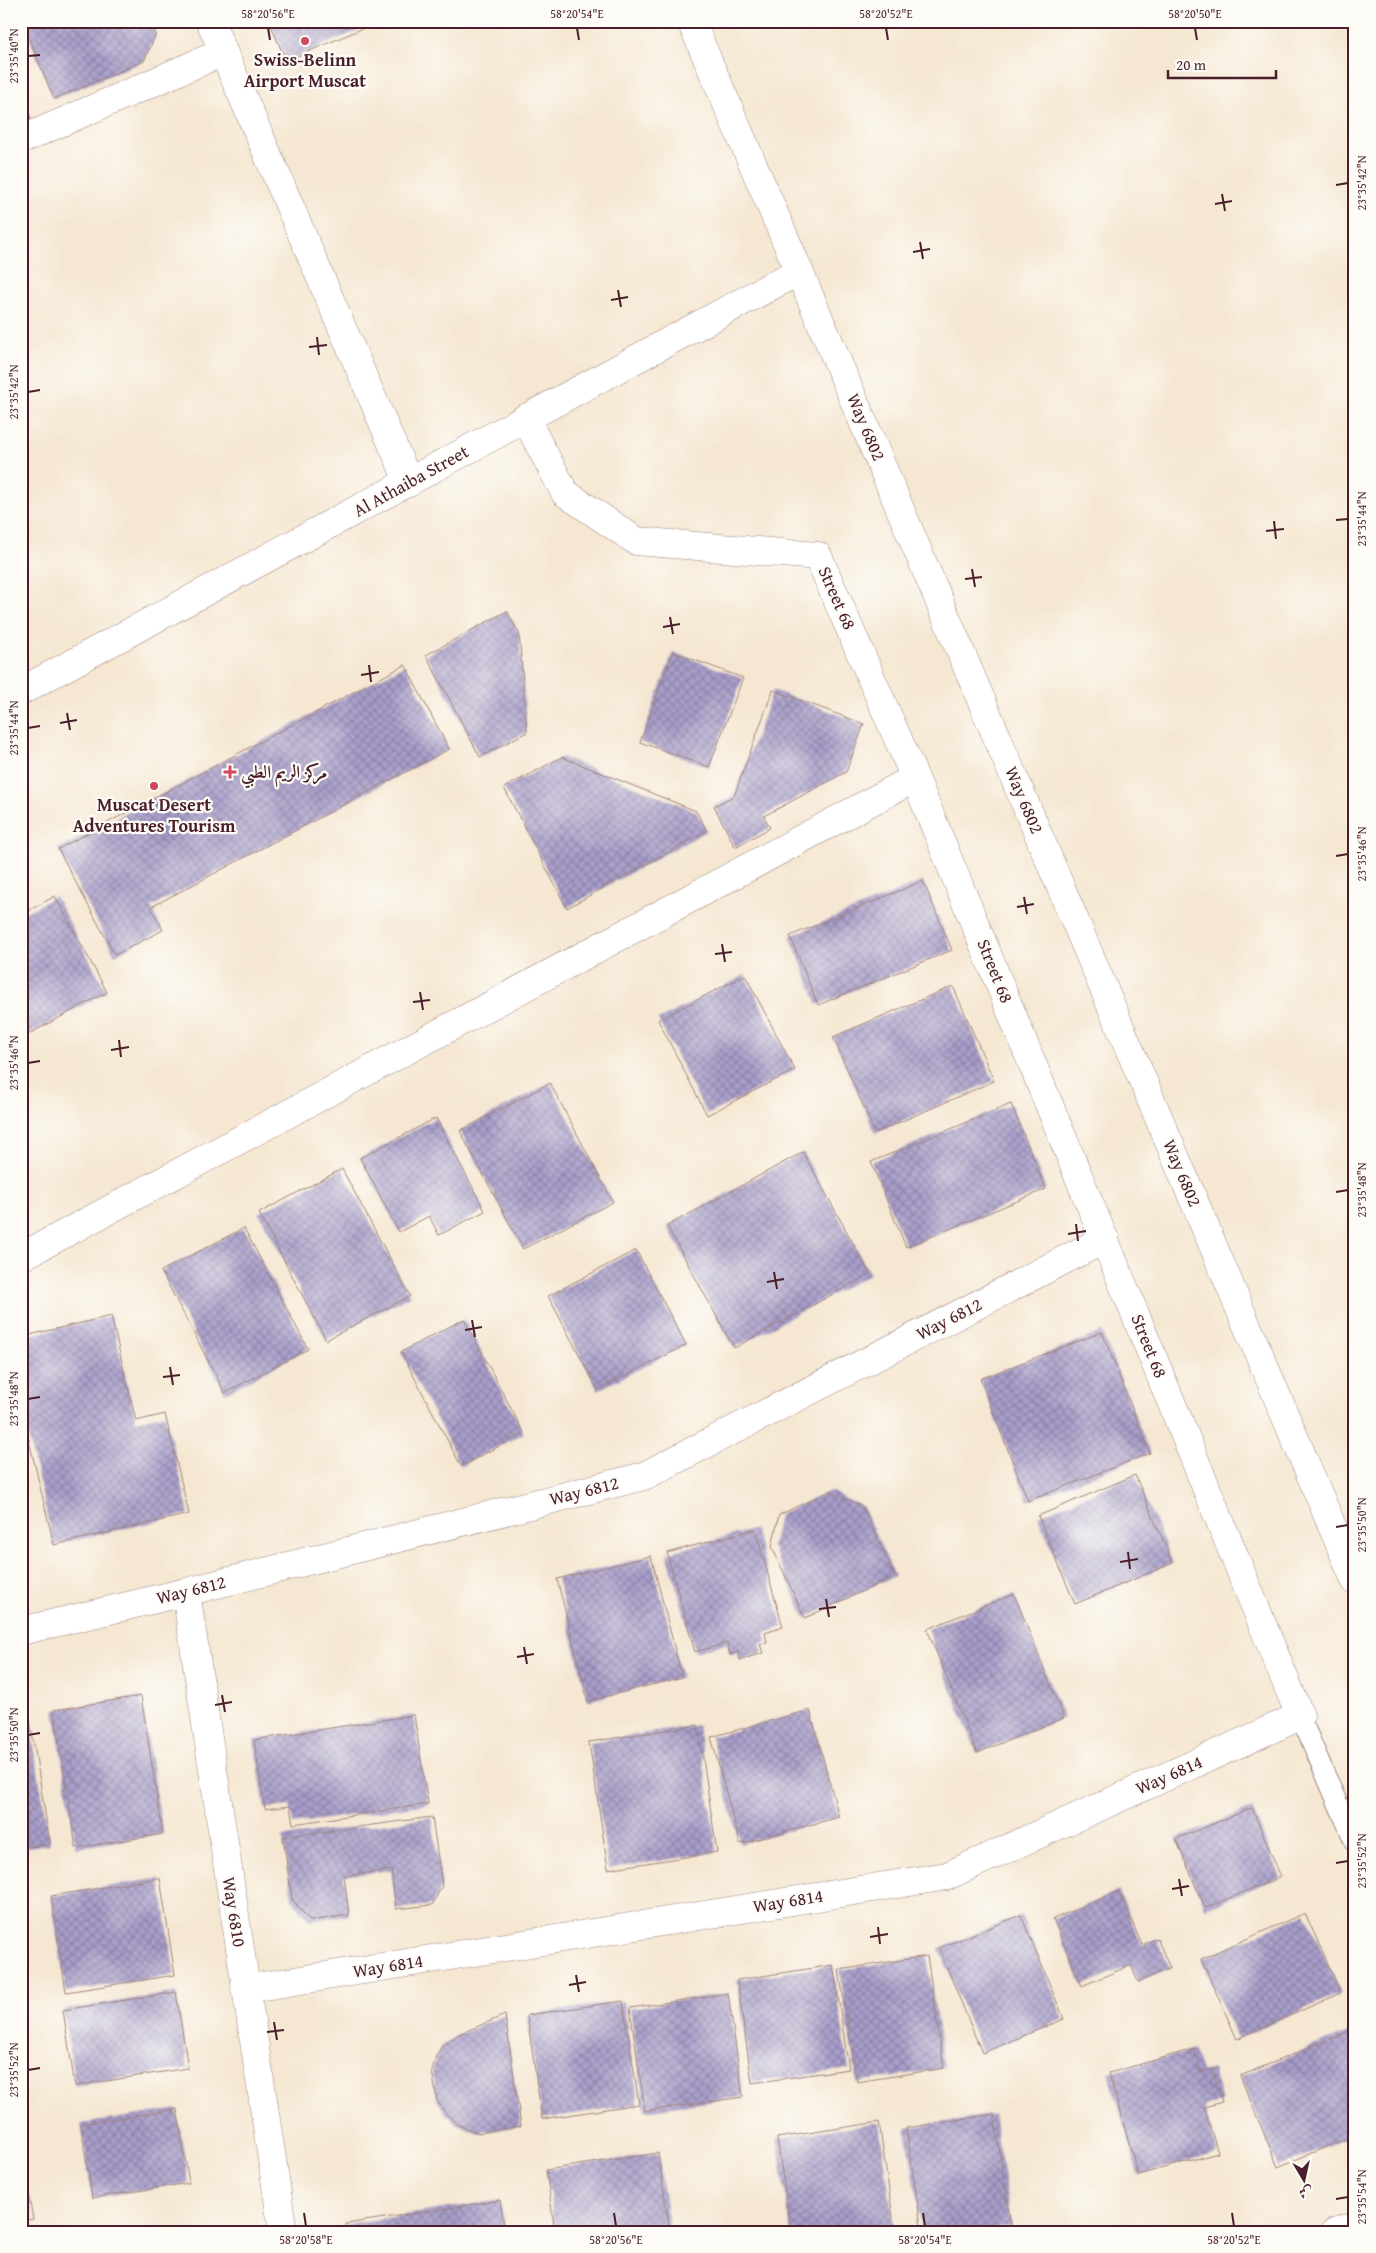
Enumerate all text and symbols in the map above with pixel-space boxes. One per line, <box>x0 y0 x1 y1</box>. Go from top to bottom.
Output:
text: 58°20'56"E <box>241 5 295 22</box>
text: 58°20'54"E <box>550 5 604 22</box>
text: 58°20'52"E <box>859 5 913 22</box>
text: 58°20'50"E <box>1168 5 1222 22</box>
text: 23°35'40"N <box>5 28 22 84</box>
marker: Swiss-Belinn Airport Muscat <box>299 35 311 47</box>
place label: Swiss-Belinn Airport Muscat <box>244 46 366 94</box>
scale bar <box>1168 48 1276 80</box>
text: 20 m <box>1176 54 1207 75</box>
text: 23°35'42"N <box>1353 155 1370 211</box>
text: 23°35'42"N <box>5 364 22 420</box>
street label: Way 6802 <box>840 389 893 465</box>
street label: Al Athaiba Street <box>348 437 474 523</box>
text: 23°35'44"N <box>1353 491 1370 547</box>
street label: Street 68 <box>812 562 863 634</box>
text: 23°35'44"N <box>5 700 22 756</box>
place label: مركز الريم الطبي <box>241 758 327 789</box>
street label: Way 6802 <box>998 762 1051 838</box>
marker: مركز الريم الطبي <box>223 765 237 779</box>
marker: Muscat Desert Adventures Tourism <box>148 780 160 792</box>
place label: Muscat Desert Adventures Tourism <box>73 791 236 839</box>
text: 23°35'46"N <box>1353 826 1370 882</box>
street label: Street 68 <box>970 935 1021 1007</box>
text: 23°35'46"N <box>5 1035 22 1091</box>
street label: Way 6802 <box>1156 1135 1209 1211</box>
text: 23°35'48"N <box>1353 1162 1370 1218</box>
street label: Way 6812 <box>911 1290 986 1347</box>
street label: Street 68 <box>1124 1310 1175 1382</box>
text: 23°35'48"N <box>5 1371 22 1427</box>
street label: Way 6812 <box>546 1469 621 1512</box>
text: 23°35'50"N <box>1353 1497 1370 1553</box>
street label: Way 6812 <box>153 1568 228 1611</box>
text: 23°35'50"N <box>5 1707 22 1763</box>
street label: Way 6814 <box>1131 1748 1207 1801</box>
text: 23°35'52"N <box>1353 1833 1370 1889</box>
street label: Way 6810 <box>216 1875 253 1949</box>
street label: Way 6814 <box>751 1882 825 1919</box>
street label: Way 6814 <box>351 1947 425 1984</box>
text: 23°35'52"N <box>5 2042 22 2098</box>
north arrow <box>1278 2156 1328 2206</box>
text: 23°35'54"N <box>1353 2169 1370 2225</box>
text: ش <box>1298 2182 1314 2204</box>
text: 58°20'58"E <box>279 2231 333 2248</box>
text: 58°20'56"E <box>589 2231 643 2248</box>
text: 58°20'54"E <box>898 2231 952 2248</box>
text: 58°20'52"E <box>1207 2231 1261 2248</box>

